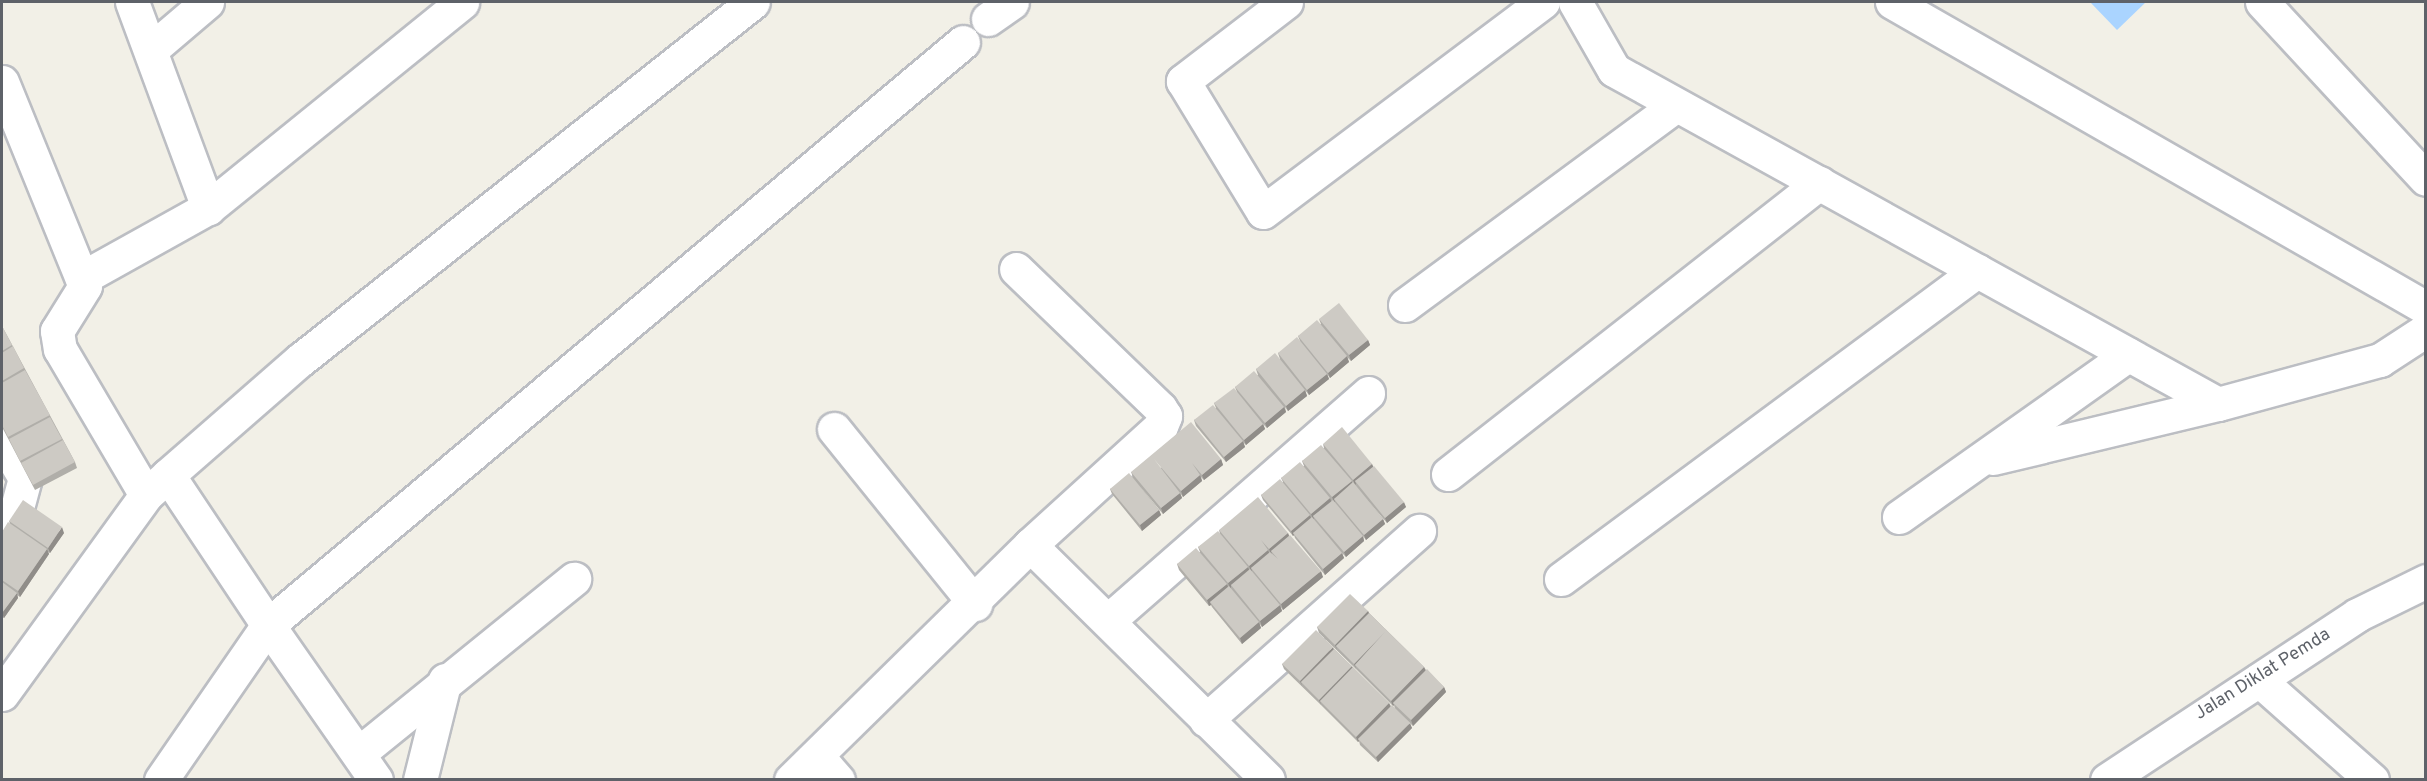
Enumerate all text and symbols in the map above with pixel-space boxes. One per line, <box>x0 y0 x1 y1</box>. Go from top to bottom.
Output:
street label: Jalan Diklat Pemda <box>2191 625 2335 725</box>

